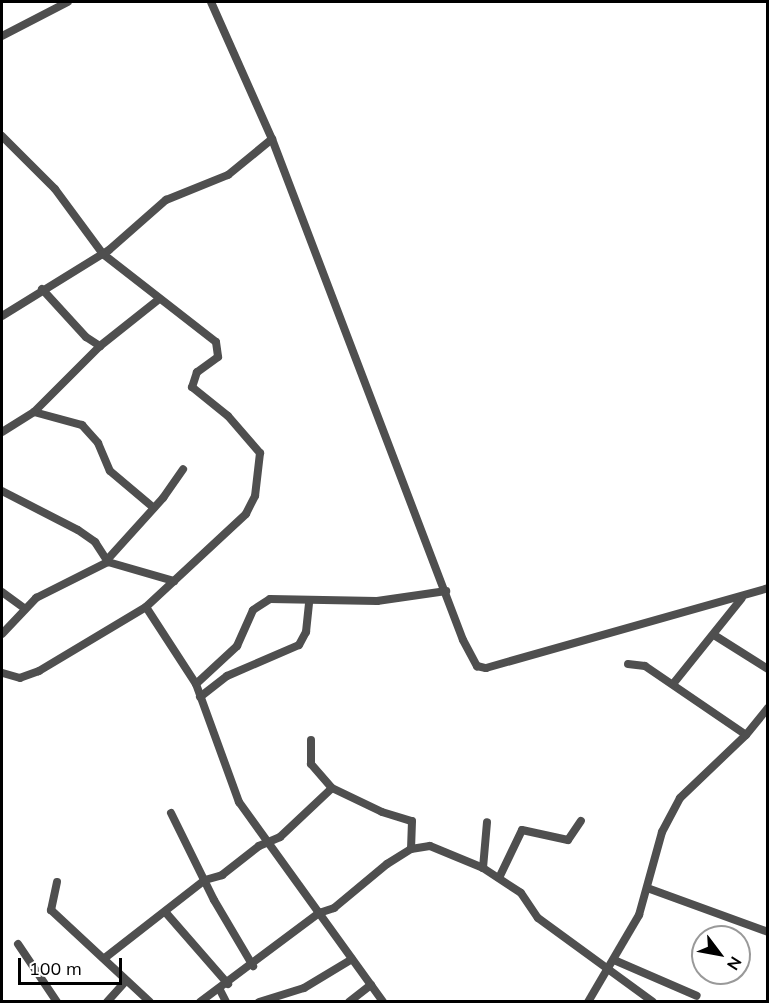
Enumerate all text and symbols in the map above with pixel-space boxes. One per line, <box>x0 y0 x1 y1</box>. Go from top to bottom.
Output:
north arrow <box>691 925 751 985</box>
scale bar <box>21 946 124 984</box>
text: N <box>723 953 746 974</box>
text: 100 m <box>29 957 82 980</box>

